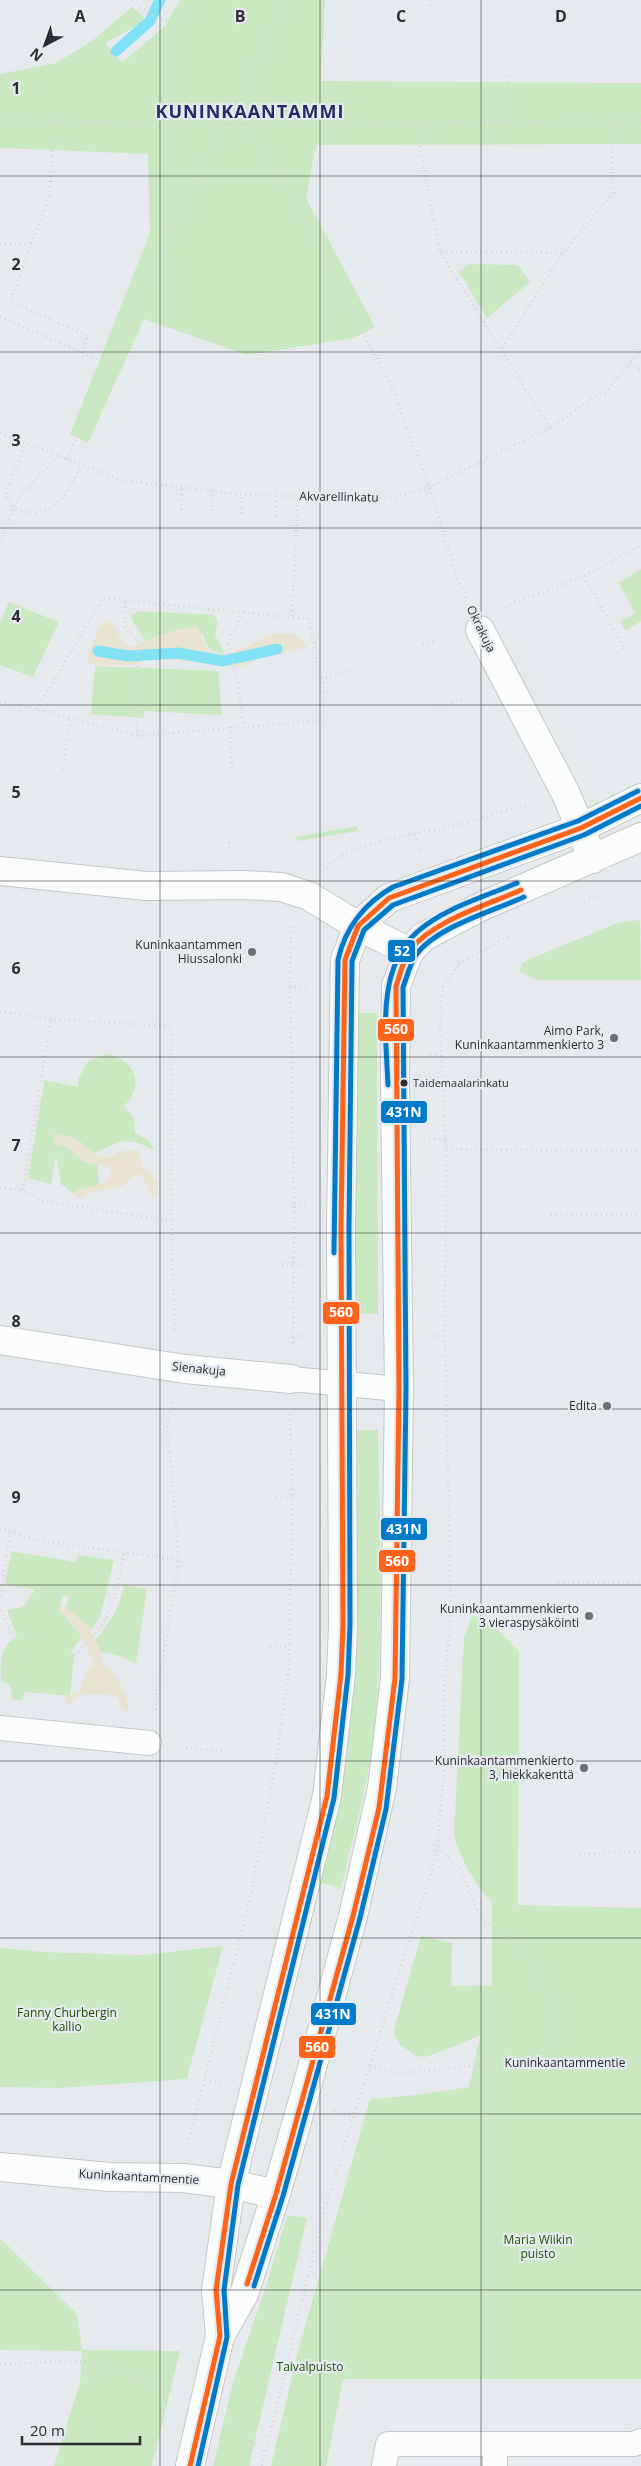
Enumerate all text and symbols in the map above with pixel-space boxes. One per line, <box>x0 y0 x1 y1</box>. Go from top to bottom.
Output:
text: A <box>74 5 86 27</box>
text: B <box>235 5 245 27</box>
text: C <box>396 5 406 27</box>
text: D <box>555 5 567 27</box>
north arrow <box>20 20 70 70</box>
text: N <box>26 44 47 66</box>
text: 1 <box>11 77 21 99</box>
district label: KUNINKAANTAMMI <box>156 99 344 123</box>
text: 2 <box>11 253 21 275</box>
text: 3 <box>11 429 21 451</box>
street label: Akvarellinkatu <box>299 487 379 506</box>
street label: Okrakuja <box>463 602 500 655</box>
text: 4 <box>11 605 21 627</box>
text: 5 <box>11 781 21 803</box>
place label: Kuninkaantammen Hiussalonki <box>135 936 242 967</box>
line badge: 52 <box>387 939 416 963</box>
text: 52 <box>394 941 410 960</box>
marker: Kuninkaantammen Hiussalonki <box>246 946 258 958</box>
text: 6 <box>11 957 21 979</box>
line badge: 560 <box>377 1018 415 1042</box>
text: 560 <box>384 1019 408 1038</box>
place label: Aimo Park, Kuninkaantammenkierto 3 <box>455 1022 604 1053</box>
marker: Aimo Park, Kuninkaantammenkierto 3 <box>608 1032 620 1044</box>
place label: Taidemaalarinkatu <box>413 1075 509 1090</box>
marker: Taidemaalarinkatu <box>399 1078 409 1088</box>
line badge: 431N <box>380 1100 428 1124</box>
text: 431N <box>386 1102 422 1121</box>
text: 7 <box>11 1134 21 1156</box>
line badge: 560 <box>322 1301 360 1325</box>
text: 560 <box>329 1302 353 1321</box>
text: 8 <box>11 1310 21 1332</box>
street label: Sienakuja <box>171 1357 227 1380</box>
place label: Edita <box>569 1397 597 1414</box>
marker: Edita <box>601 1400 613 1412</box>
text: 9 <box>11 1486 21 1508</box>
line badge: 431N <box>380 1517 428 1541</box>
text: 431N <box>386 1519 422 1538</box>
line badge: 560 <box>378 1549 416 1573</box>
text: 560 <box>385 1551 409 1570</box>
place label: Kuninkaantammenkierto 3 vieraspysäköinti <box>440 1600 579 1631</box>
marker: Kuninkaantammenkierto 3 vieraspysäköinti <box>583 1610 595 1622</box>
place label: Kuninkaantammenkierto 3, hiekkakenttä <box>435 1752 574 1783</box>
marker: Kuninkaantammenkierto 3, hiekkakenttä <box>578 1762 590 1774</box>
line badge: 431N <box>310 2002 357 2026</box>
park label: Fanny Churbergin kallio <box>17 2004 117 2035</box>
text: 431N <box>315 2004 351 2023</box>
line badge: 560 <box>298 2035 336 2059</box>
text: 560 <box>305 2037 329 2056</box>
street label: Kuninkaantammentie <box>505 2054 626 2071</box>
street label: Kuninkaantammentie <box>78 2165 200 2188</box>
park label: Maria Wiikin puisto <box>503 2231 573 2262</box>
park label: Taivalpuisto <box>277 2358 343 2375</box>
scale bar <box>22 2414 140 2446</box>
text: 20 m <box>30 2420 65 2440</box>

